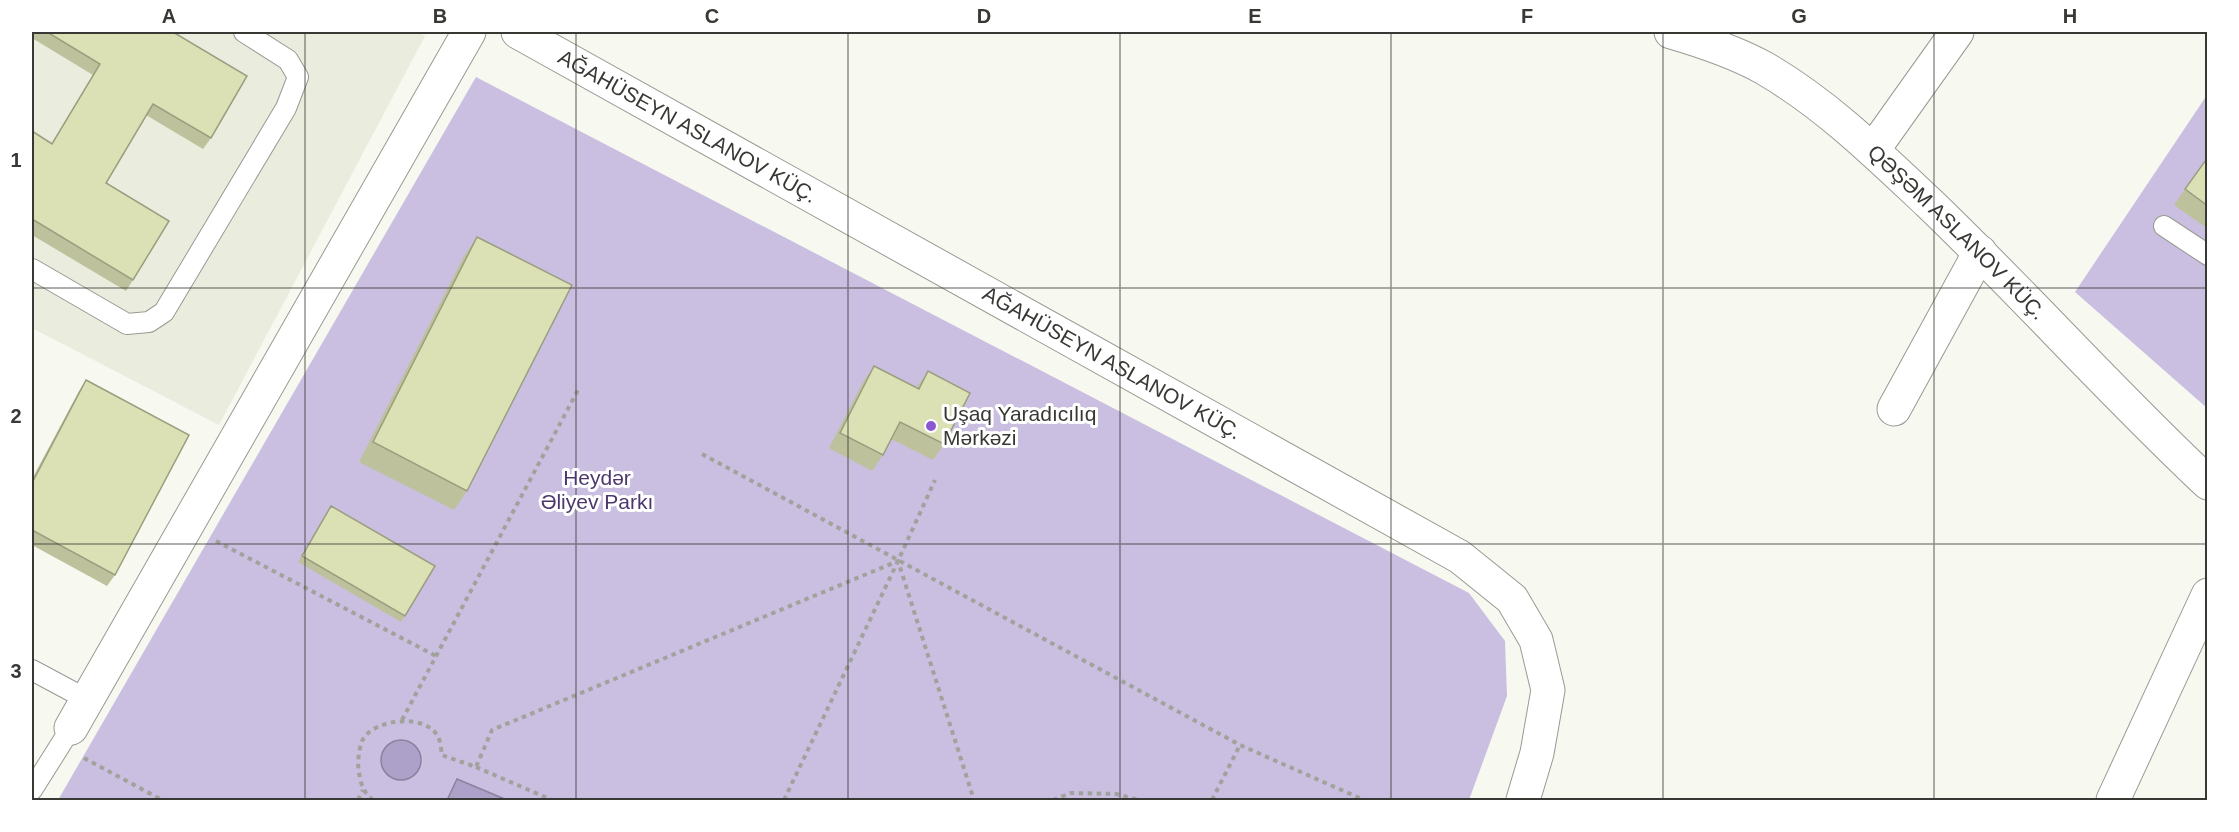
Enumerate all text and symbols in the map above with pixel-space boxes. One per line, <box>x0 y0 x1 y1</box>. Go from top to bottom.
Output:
text: A <box>162 5 176 27</box>
text: B <box>433 5 447 27</box>
text: C <box>705 5 719 27</box>
text: D <box>977 5 991 27</box>
text: E <box>1248 5 1262 27</box>
text: F <box>1521 5 1533 27</box>
text: G <box>1791 5 1807 27</box>
text: H <box>2063 5 2077 27</box>
street label: AĞAHÜSEYN ASLANOV KÜÇ. <box>555 45 821 207</box>
street label: QƏŞƏM ASLANOV KÜÇ. <box>1864 140 2051 324</box>
text: 1 <box>10 149 22 171</box>
street label: AĞAHÜSEYN ASLANOV KÜÇ. <box>979 281 1245 444</box>
place label: Uşaq Yaradıcılıq Mərkəzi <box>943 402 1096 449</box>
text: 2 <box>10 405 22 427</box>
marker: Uşaq Yaradıcılıq Mərkəzi <box>924 419 938 433</box>
park label: Heydər Əliyev Parkı <box>541 466 653 513</box>
text: 3 <box>10 660 22 682</box>

